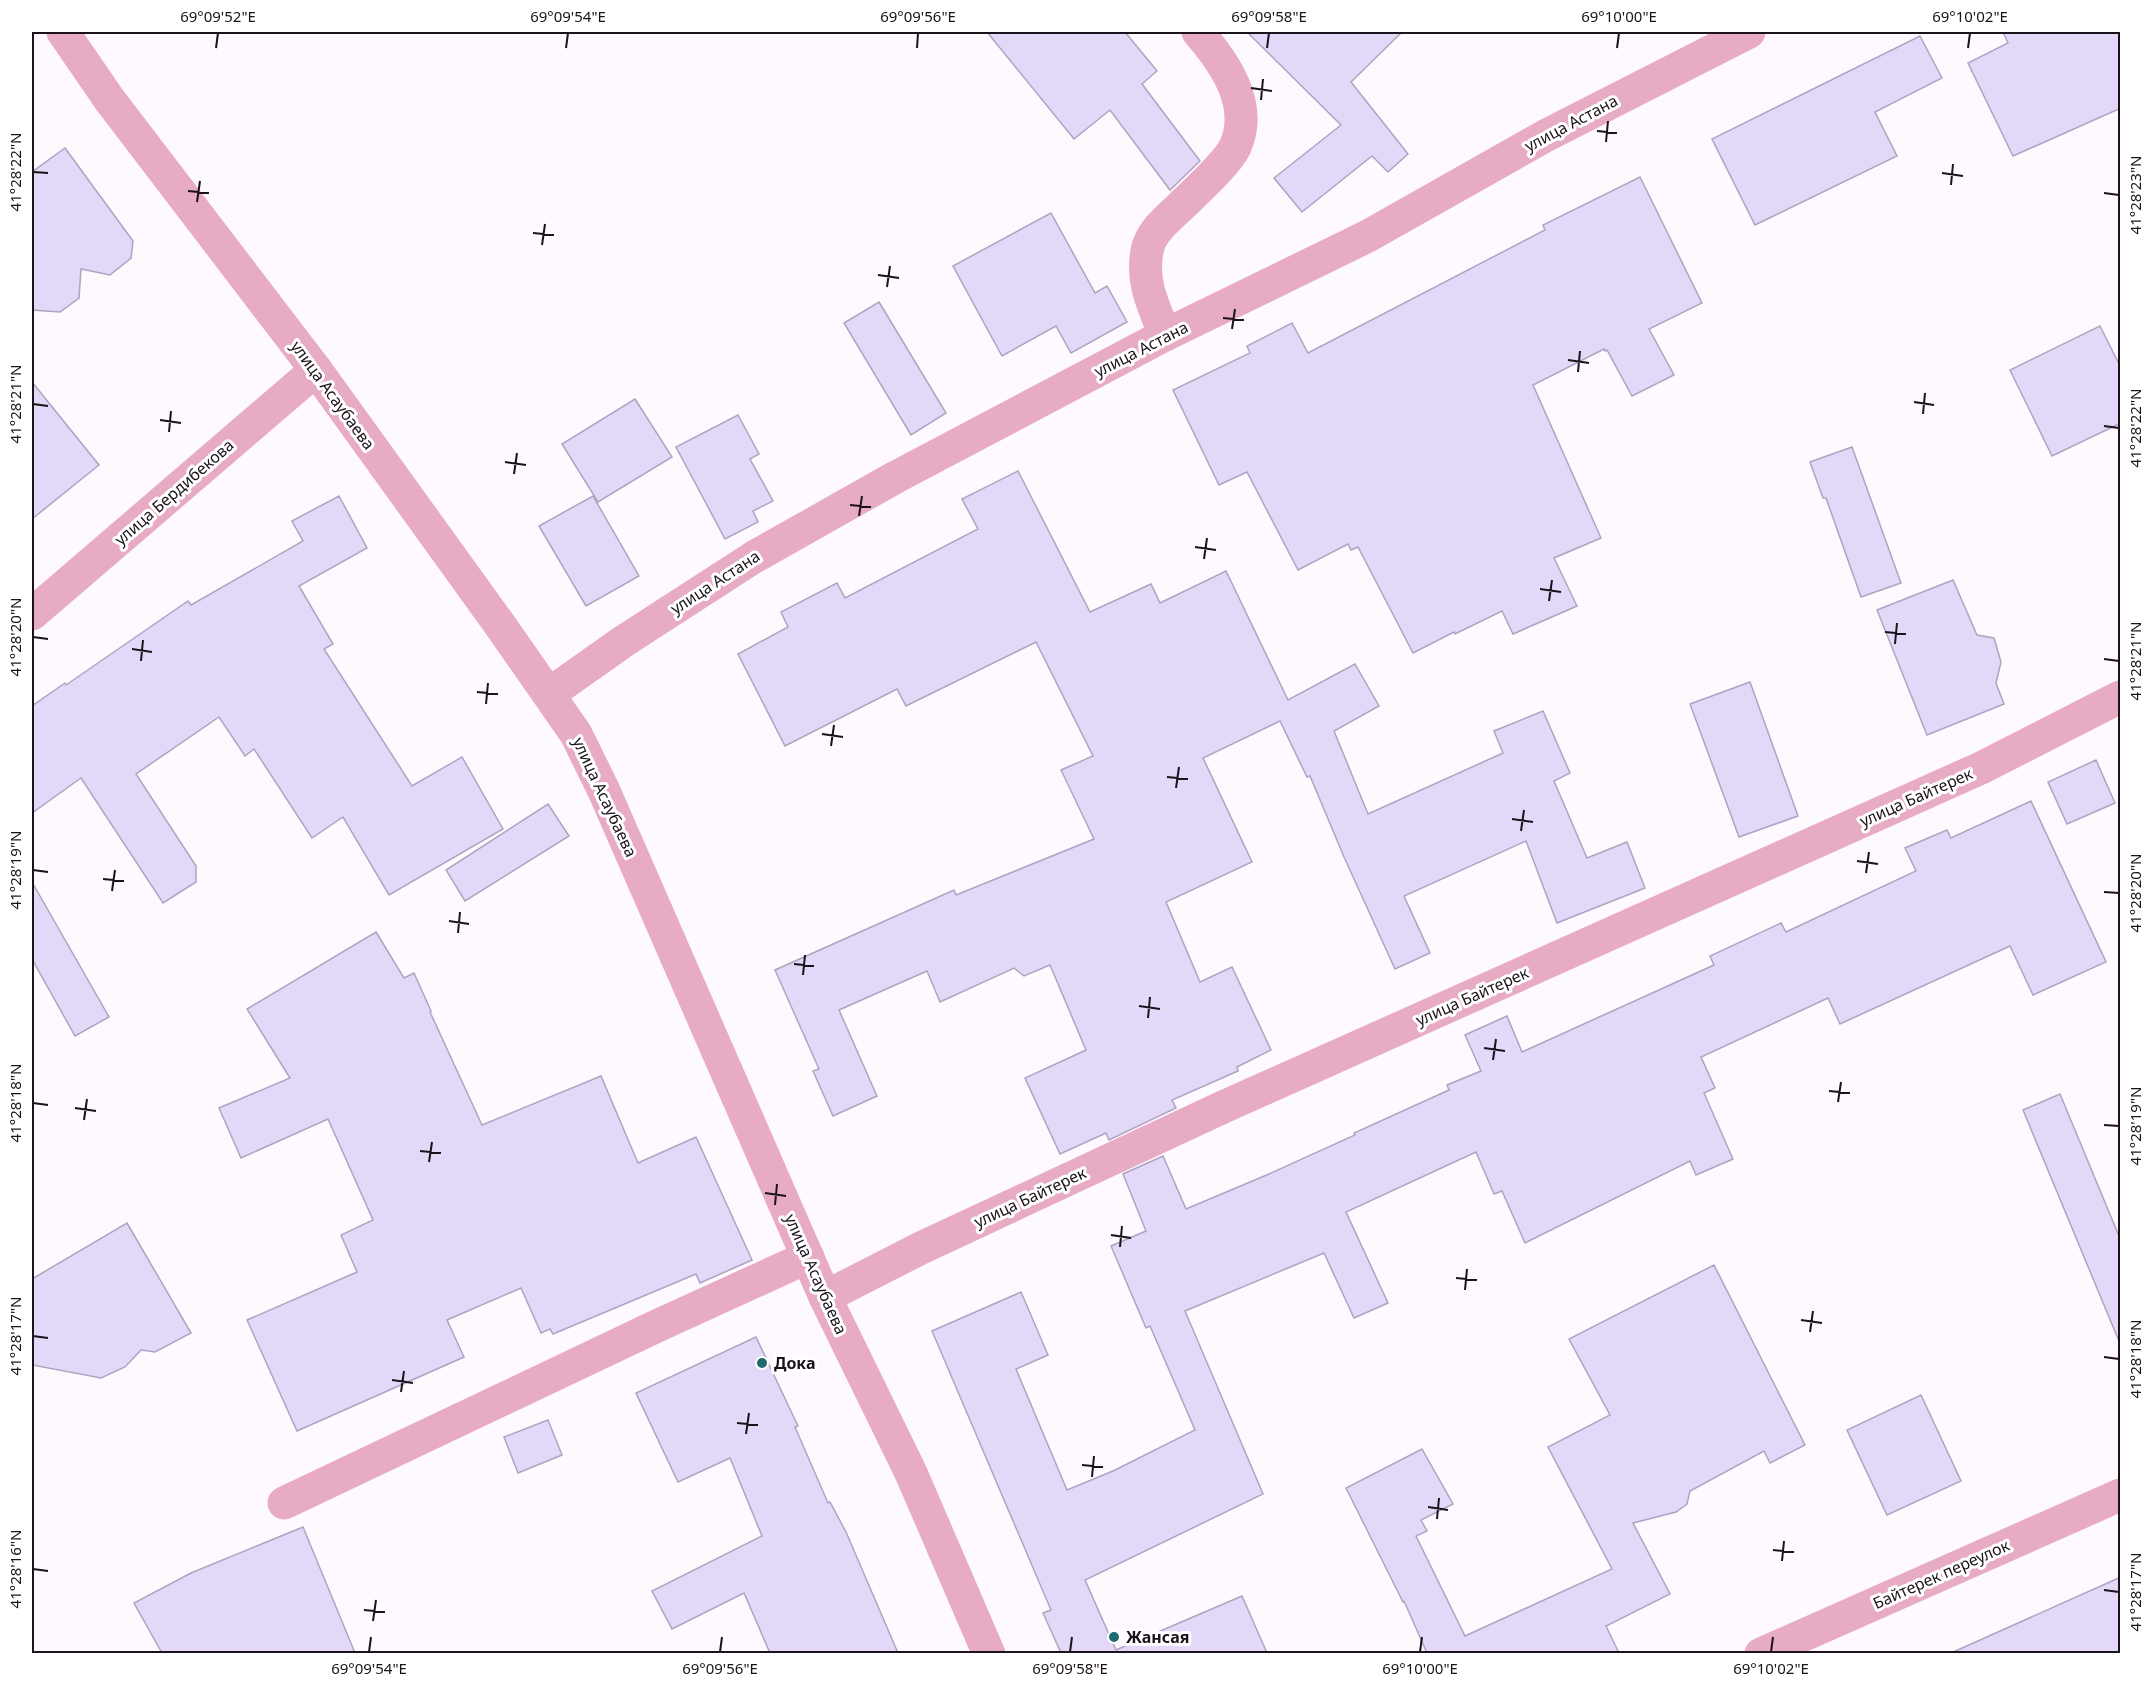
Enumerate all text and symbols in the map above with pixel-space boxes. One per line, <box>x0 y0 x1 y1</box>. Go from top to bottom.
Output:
text: 69°09'52"E <box>180 6 256 26</box>
text: 69°09'54"E <box>530 6 606 26</box>
text: 69°09'56"E <box>880 6 956 26</box>
text: 69°09'58"E <box>1231 6 1307 26</box>
text: 69°10'00"E <box>1581 6 1657 26</box>
text: 69°10'02"E <box>1932 6 2008 26</box>
street label: улица Астана <box>1521 89 1621 157</box>
text: 41°28'22"N <box>5 133 25 211</box>
text: 41°28'23"N <box>2125 156 2145 234</box>
street label: улица Астана <box>1090 316 1192 382</box>
street label: улица Асаубаева <box>286 336 380 454</box>
text: 41°28'21"N <box>5 365 25 443</box>
text: 41°28'22"N <box>2125 389 2145 467</box>
street label: улица Бердибекова <box>110 434 238 550</box>
street label: улица Астана <box>666 545 764 619</box>
text: 41°28'20"N <box>5 598 25 676</box>
text: 41°28'21"N <box>2125 622 2145 700</box>
street label: улица Асаубаева <box>568 734 642 860</box>
street label: улица Байтерек <box>1856 762 1976 832</box>
text: 41°28'19"N <box>5 831 25 909</box>
text: 41°28'20"N <box>2125 854 2145 932</box>
street label: улица Байтерек <box>1412 961 1532 1031</box>
text: 41°28'18"N <box>5 1064 25 1142</box>
text: 41°28'19"N <box>2125 1087 2145 1165</box>
street label: улица Байтерек <box>970 1161 1090 1233</box>
street label: улица Асаубаева <box>780 1210 852 1338</box>
text: 41°28'17"N <box>5 1297 25 1375</box>
text: 41°28'18"N <box>2125 1320 2145 1398</box>
place label: Дока <box>774 1352 815 1374</box>
marker: Дока <box>755 1356 769 1370</box>
text: 41°28'16"N <box>5 1530 25 1608</box>
street label: Байтерек переулок <box>1869 1534 2013 1614</box>
text: 41°28'17"N <box>2125 1553 2145 1631</box>
place label: Жансая <box>1126 1626 1189 1648</box>
marker: Жансая <box>1107 1630 1121 1644</box>
text: 69°09'54"E <box>331 1658 407 1678</box>
text: 69°09'56"E <box>682 1658 758 1678</box>
text: 69°09'58"E <box>1032 1658 1108 1678</box>
text: 69°10'00"E <box>1382 1658 1458 1678</box>
text: 69°10'02"E <box>1733 1658 1809 1678</box>

